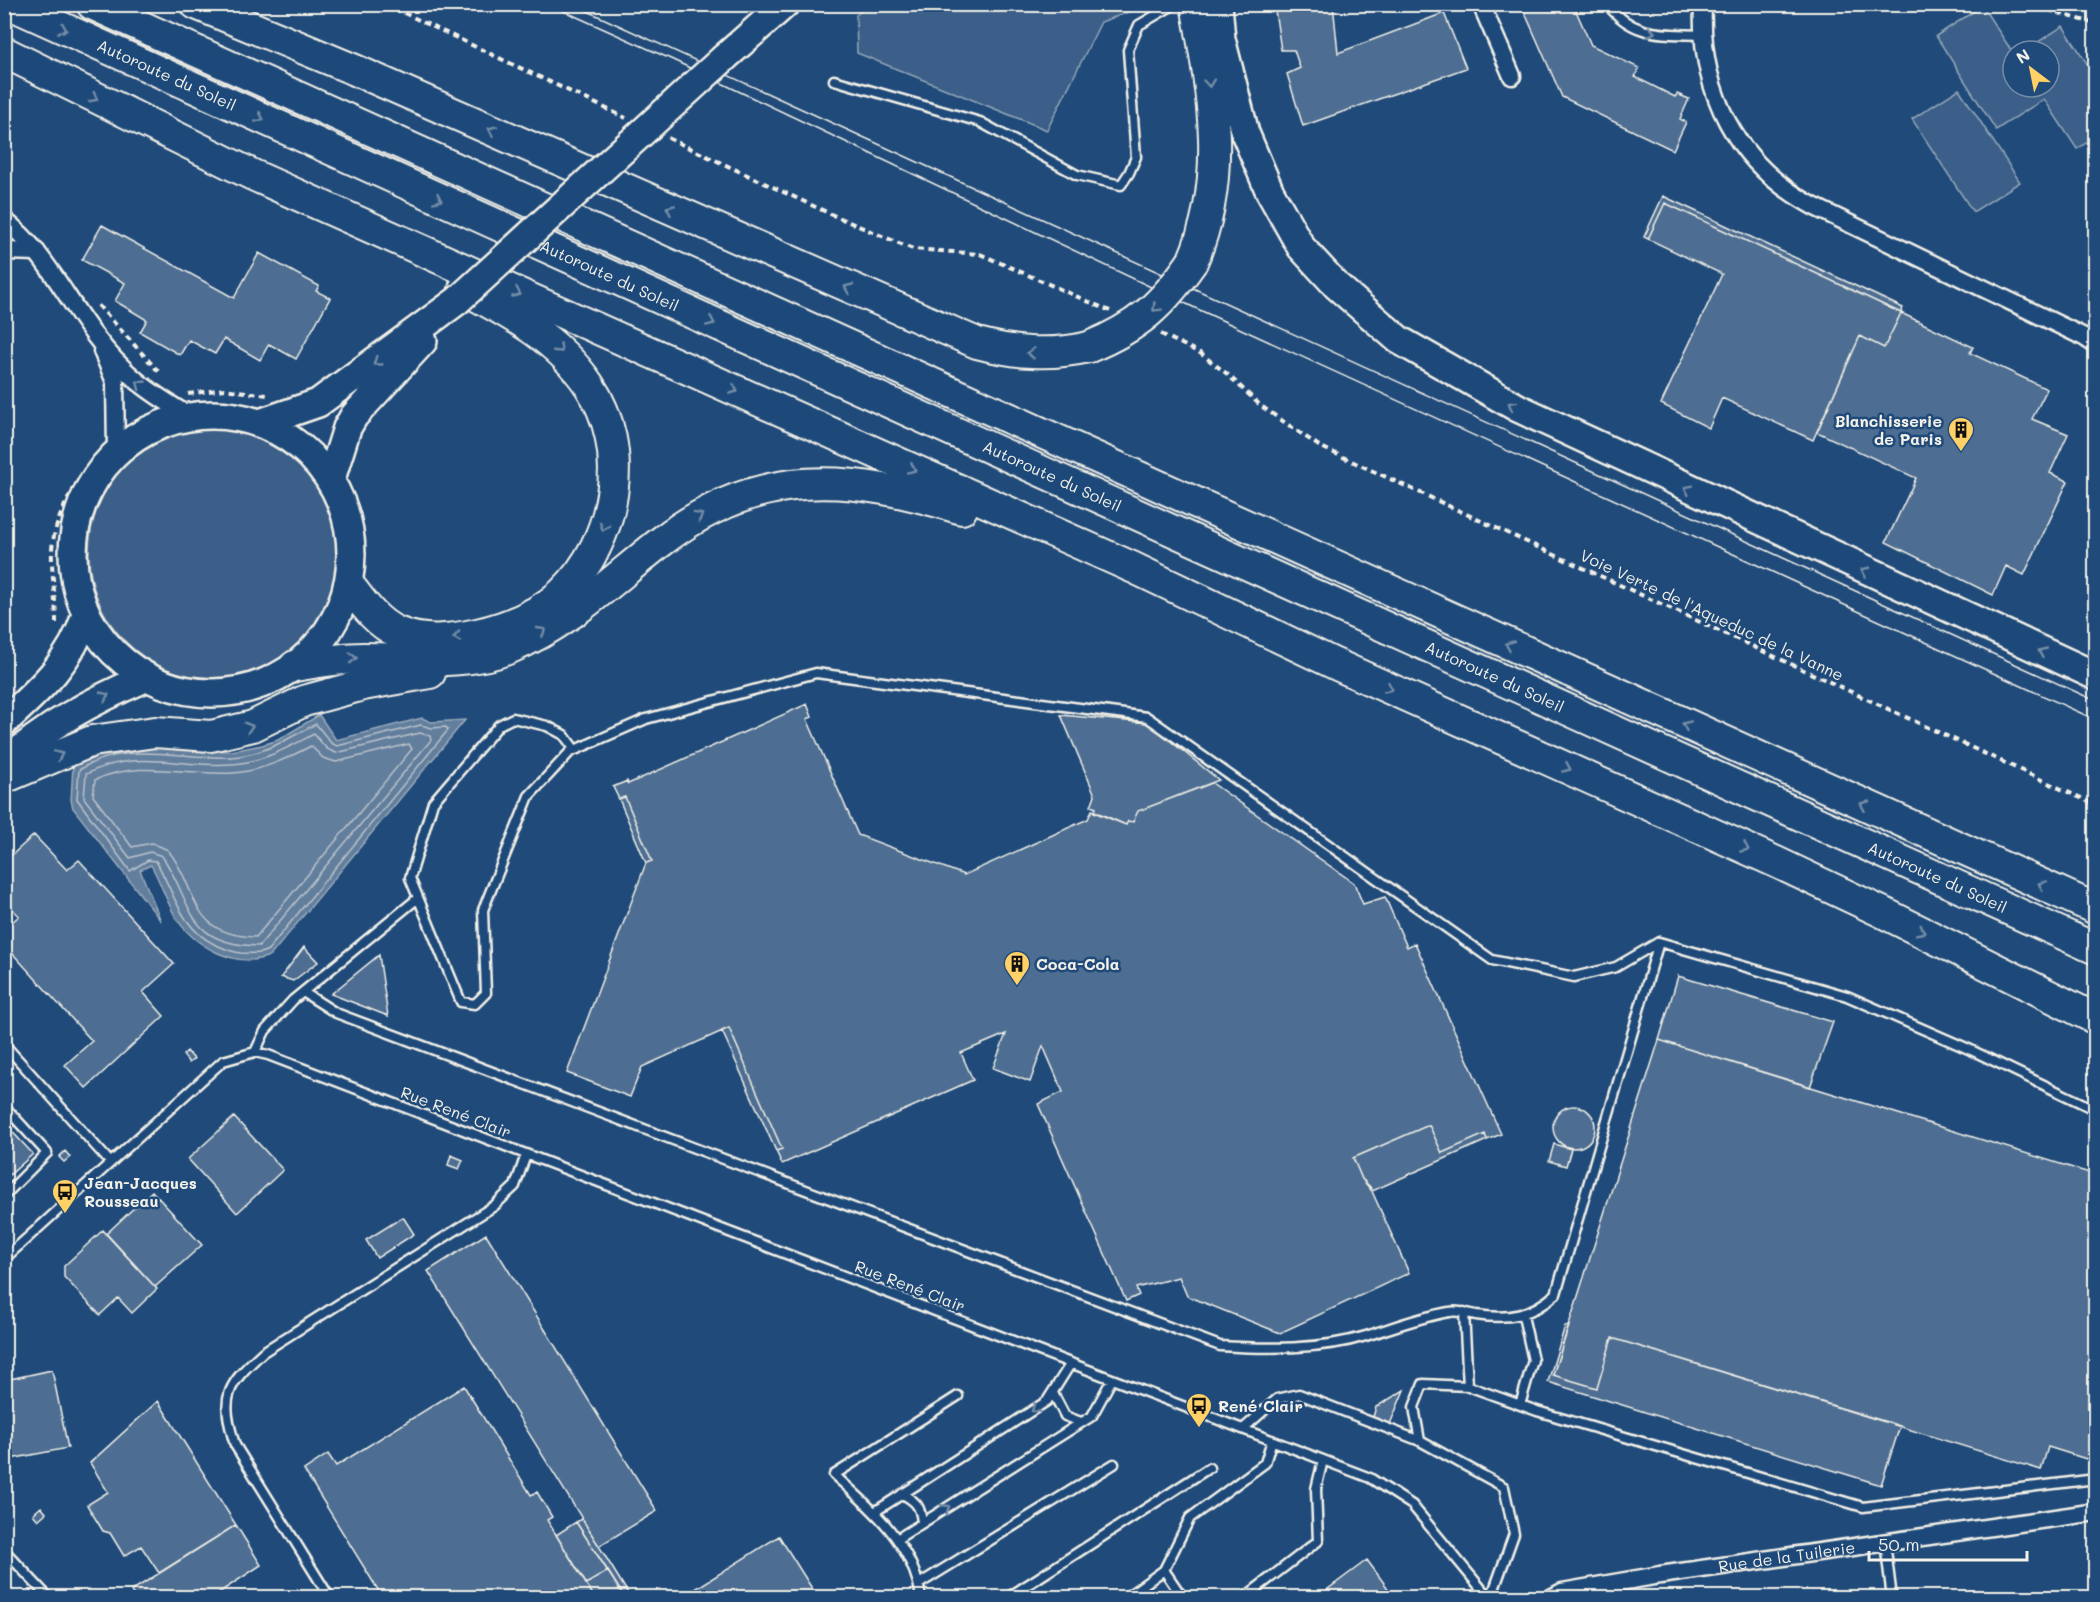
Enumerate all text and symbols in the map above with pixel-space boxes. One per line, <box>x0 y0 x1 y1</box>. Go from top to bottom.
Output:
one-way arrow <box>57 21 68 33</box>
one-way arrow <box>1646 25 1655 38</box>
street label: Autoroute du Soleil <box>94 34 240 115</box>
north arrow <box>2001 39 2061 99</box>
text: N <box>2012 44 2034 68</box>
one-way arrow <box>1202 78 1215 87</box>
one-way arrow <box>88 91 98 102</box>
one-way arrow <box>254 111 265 123</box>
one-way arrow <box>487 125 498 137</box>
one-way arrow <box>431 191 442 203</box>
one-way arrow <box>665 205 676 217</box>
street label: Autoroute du Soleil <box>537 235 682 316</box>
one-way arrow <box>844 283 855 295</box>
one-way arrow <box>511 286 522 298</box>
one-way arrow <box>1152 300 1163 311</box>
one-way arrow <box>705 315 716 327</box>
one-way arrow <box>552 342 562 353</box>
one-way arrow <box>1027 346 1036 359</box>
one-way arrow <box>372 355 383 366</box>
one-way arrow <box>136 381 147 392</box>
one-way arrow <box>727 382 738 394</box>
one-way arrow <box>1508 401 1518 412</box>
place label: Blanchisserie de Paris <box>1835 410 1942 449</box>
building icon: Blanchisserie de Paris <box>1946 415 1976 453</box>
street label: Autoroute du Soleil <box>980 435 1125 516</box>
one-way arrow <box>905 462 916 474</box>
one-way arrow <box>1683 484 1694 496</box>
one-way arrow <box>693 512 704 523</box>
one-way arrow <box>598 521 611 532</box>
street label: Voie Verte de l'Aqueduc de la Vanne <box>1577 544 1847 685</box>
one-way arrow <box>1860 566 1871 578</box>
one-way arrow <box>536 627 546 638</box>
one-way arrow <box>452 631 461 643</box>
street label: Autoroute du Soleil <box>1422 636 1568 717</box>
one-way arrow <box>1504 641 1515 653</box>
one-way arrow <box>2038 647 2049 659</box>
one-way arrow <box>349 652 358 664</box>
one-way arrow <box>1382 681 1393 693</box>
one-way arrow <box>99 692 110 704</box>
one-way arrow <box>1682 721 1693 733</box>
one-way arrow <box>243 722 254 734</box>
one-way arrow <box>52 750 63 762</box>
one-way arrow <box>1560 761 1571 773</box>
one-way arrow <box>1860 801 1871 813</box>
street label: Autoroute du Soleil <box>1865 836 2010 917</box>
one-way arrow <box>1738 841 1749 853</box>
one-way arrow <box>2038 881 2049 893</box>
one-way arrow <box>1914 924 1925 936</box>
building icon: Coca-Cola <box>1002 949 1032 987</box>
place label: Coca-Cola <box>1036 953 1120 974</box>
street label: Rue René Clair <box>398 1081 514 1142</box>
place label: Jean-Jacques Rousseau <box>84 1172 197 1211</box>
bus stop icon: Jean-Jacques Rousseau <box>50 1177 80 1215</box>
street label: Rue René Clair <box>852 1255 968 1316</box>
bus stop icon: René Clair <box>1184 1391 1214 1429</box>
place label: René Clair <box>1218 1395 1303 1416</box>
one-way arrow <box>1031 1402 1042 1413</box>
one-way arrow <box>940 1503 950 1515</box>
scale bar <box>1869 1524 2026 1562</box>
text: 50 m <box>1878 1532 1920 1556</box>
street label: Rue de la Tuilerie <box>1717 1536 1856 1576</box>

